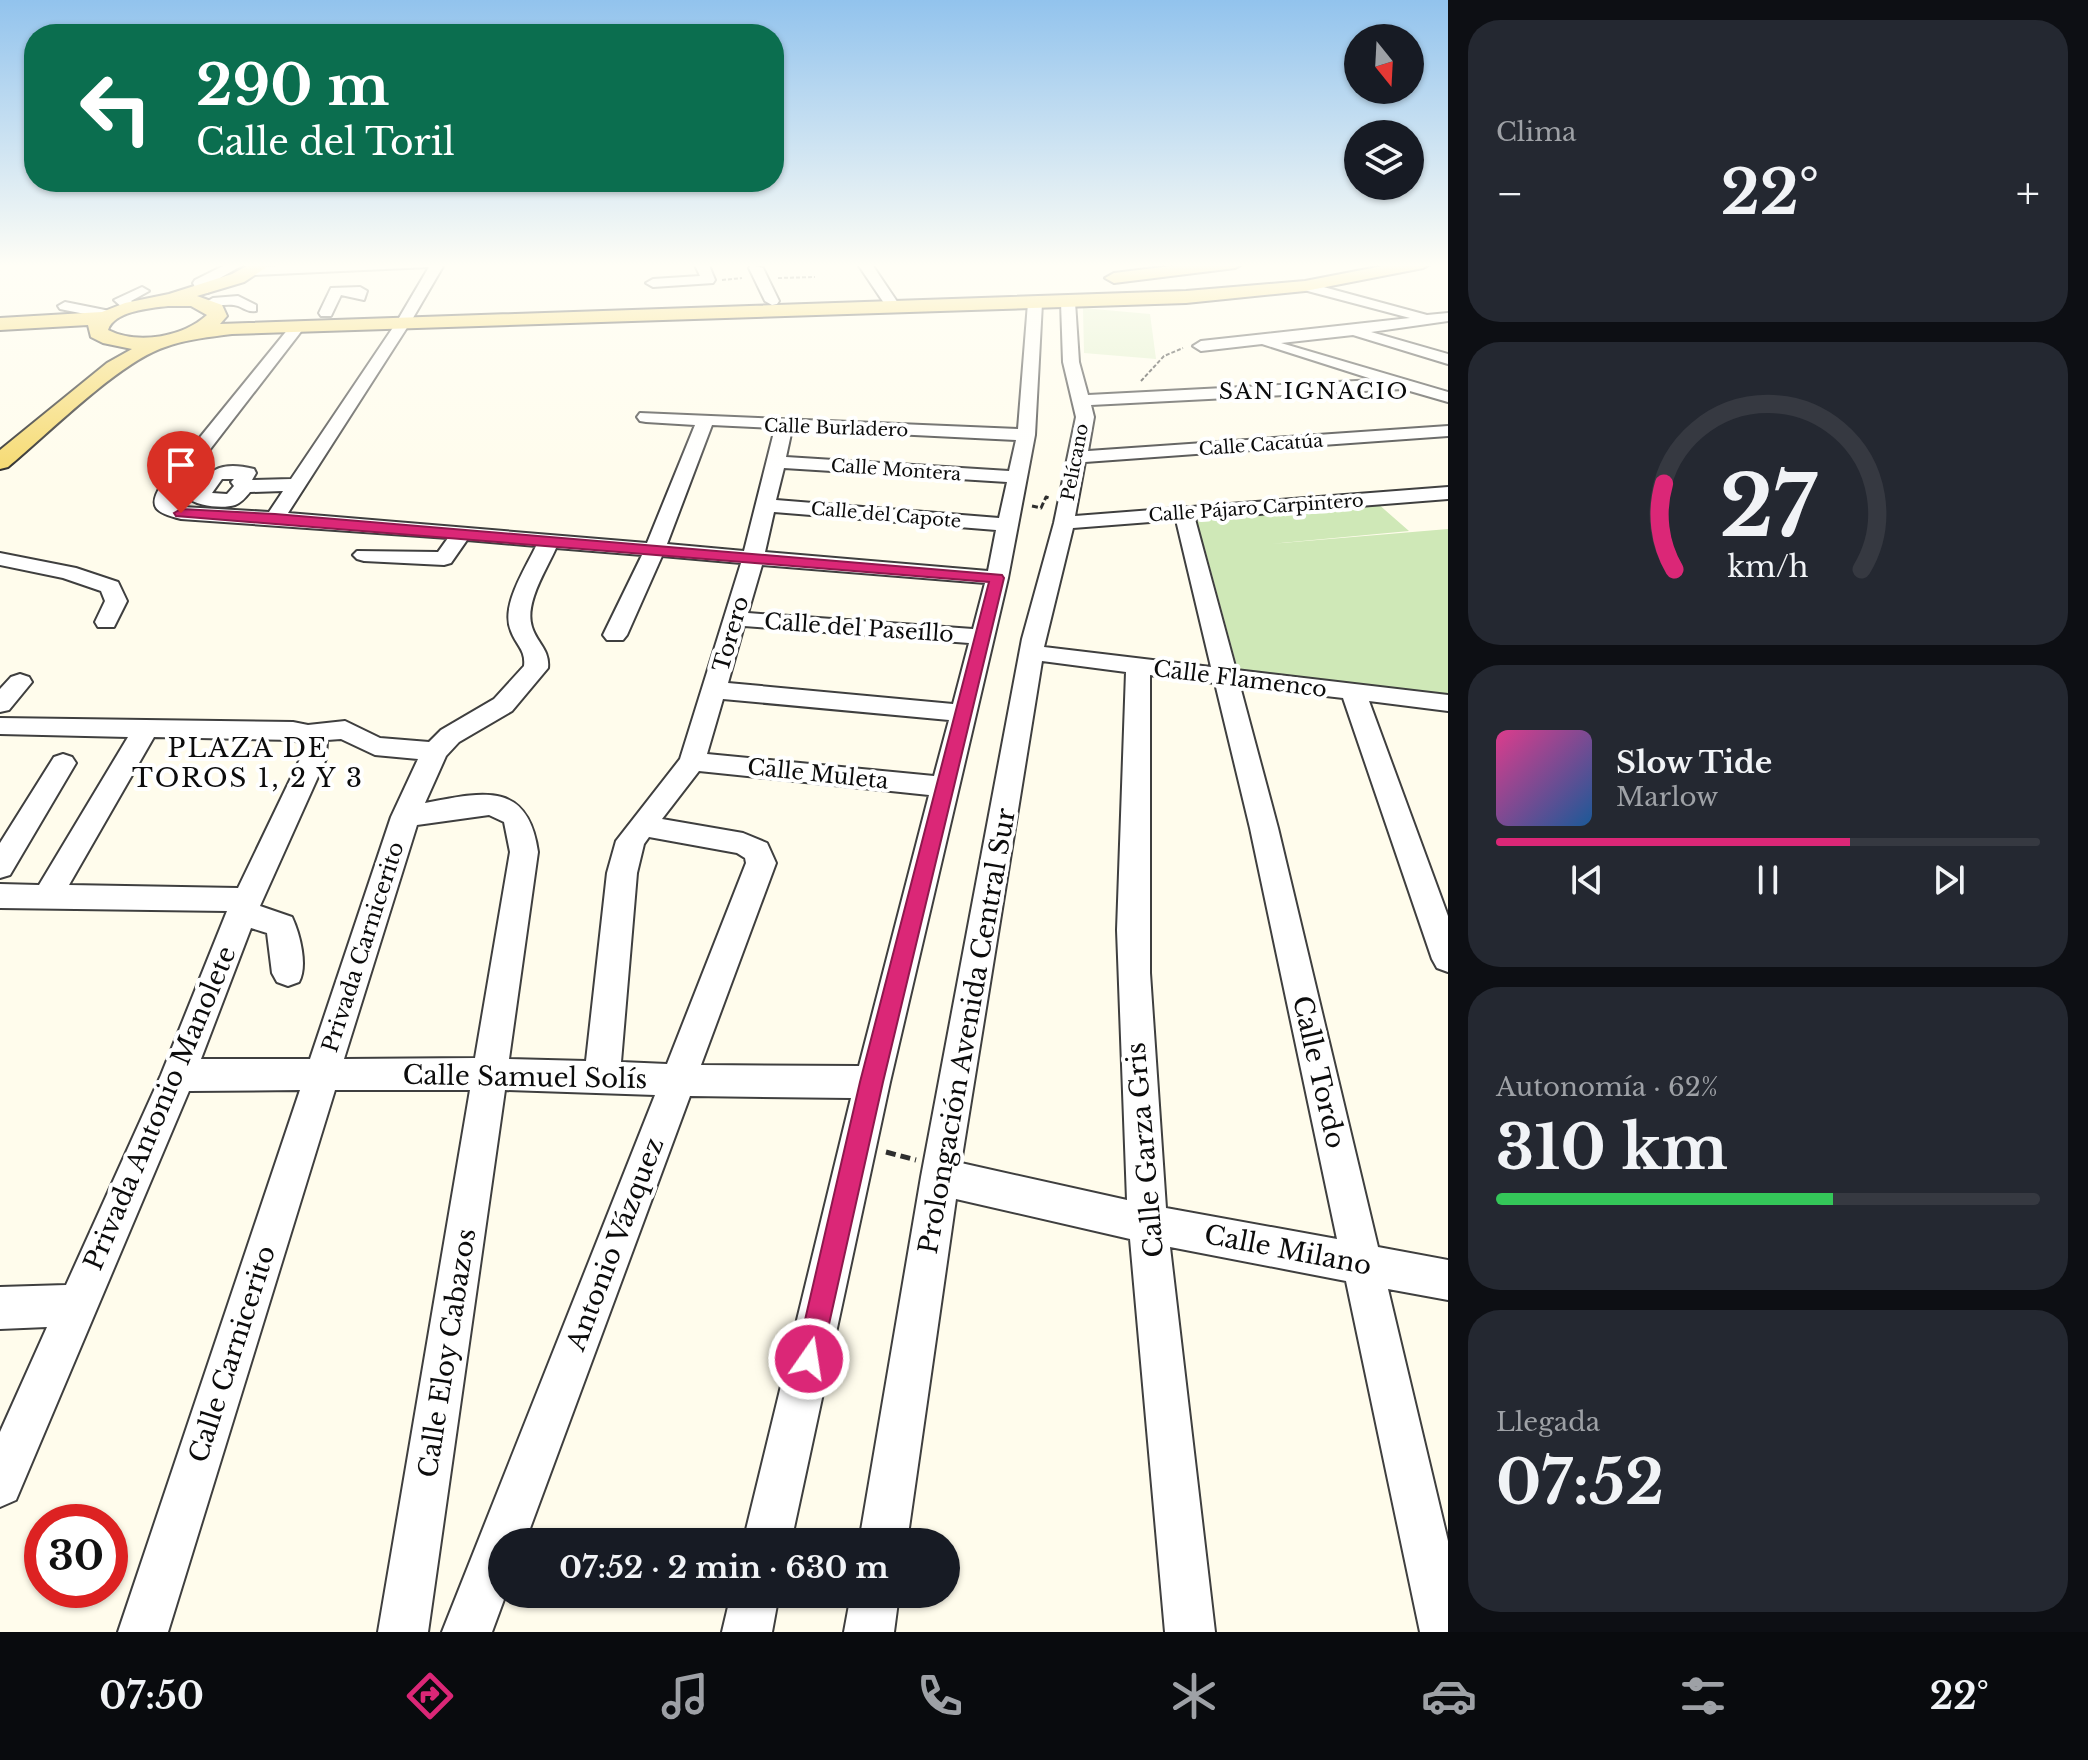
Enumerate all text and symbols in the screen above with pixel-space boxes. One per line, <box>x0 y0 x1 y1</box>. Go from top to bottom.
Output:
north arrow <box>1344 24 1424 104</box>
map controls <box>1344 24 1424 200</box>
text: 290 m <box>196 51 389 120</box>
icon: left <box>64 56 168 160</box>
text: Clima <box>1496 116 1576 148</box>
text: Calle del Toril <box>196 120 455 165</box>
button: layers <box>1344 120 1424 200</box>
text: 22° <box>1721 156 1819 230</box>
text: − <box>1496 166 1524 221</box>
text: + <box>2016 166 2040 221</box>
district label: SAN IGNACIO <box>1219 378 1409 405</box>
street label: Calle Burladero <box>763 414 909 442</box>
street label: Pelícano <box>1057 422 1093 502</box>
street label: Calle Cacatúa <box>1198 430 1324 460</box>
pin <box>147 431 215 513</box>
icon: arrive <box>159 443 203 487</box>
street label: Calle Montera <box>830 454 962 486</box>
text: 27 <box>1719 454 1818 557</box>
street label: Calle Pájaro Carpintero <box>1148 490 1364 526</box>
street label: Calle del Capote <box>810 497 962 533</box>
text: km/h <box>1727 549 1809 585</box>
street label: Torero <box>707 593 755 675</box>
street label: Calle del Paseíllo <box>763 608 955 648</box>
street label: Calle Flamenco <box>1152 655 1328 703</box>
district label: PLAZA DE TOROS 1, 2 Y 3 <box>132 732 364 794</box>
text: Slow Tide <box>1616 744 1772 781</box>
street label: Calle Muleta <box>746 753 891 795</box>
text: Marlow <box>1616 781 1718 813</box>
street label: Prolongación Avenida Central Sur <box>912 805 1022 1256</box>
street label: Privada Carnicerito <box>316 838 410 1056</box>
icon: previous <box>1565 858 1609 902</box>
icon: pause <box>1746 858 1790 902</box>
icon: next <box>1927 858 1971 902</box>
street label: Privada Antonio Manolete <box>77 941 243 1275</box>
street label: Calle Tordo <box>1286 993 1352 1151</box>
street label: Calle Garza Gris <box>1120 1041 1170 1259</box>
street label: Calle Samuel Solís <box>402 1059 648 1095</box>
text: Autonomía · 62% <box>1496 1071 1718 1103</box>
text: 310 km <box>1496 1111 1728 1185</box>
street label: Antonio Vázquez <box>559 1133 670 1356</box>
street label: Calle Milano <box>1202 1218 1374 1282</box>
street label: Calle Eloy Cabazos <box>412 1226 482 1480</box>
street label: Calle Carnicerito <box>182 1242 282 1466</box>
position arrow <box>767 1317 851 1401</box>
text: Llegada <box>1496 1406 1600 1438</box>
text: 07:52 <box>1496 1446 1664 1520</box>
speed limit sign: 30 <box>24 1504 128 1608</box>
text: 07:52 · 2 min · 630 m <box>559 1549 889 1586</box>
icon: directions <box>402 1668 458 1724</box>
icon: music <box>657 1668 713 1724</box>
icon: phone <box>912 1668 968 1724</box>
icon: climate <box>1166 1668 1222 1724</box>
icon: car <box>1421 1668 1477 1724</box>
icon: filters <box>1675 1668 1731 1724</box>
text: 07:50 <box>99 1674 204 1719</box>
text: 22° <box>1930 1674 1989 1719</box>

